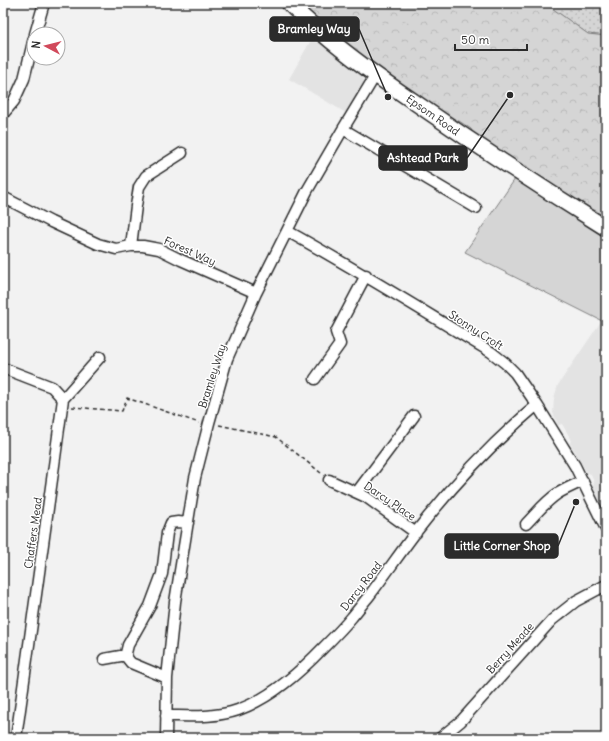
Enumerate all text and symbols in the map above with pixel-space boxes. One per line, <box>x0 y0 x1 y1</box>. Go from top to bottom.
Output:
callout: Bramley Way <box>270 17 359 41</box>
text: Bramley Way <box>278 21 351 37</box>
north arrow <box>26 26 66 66</box>
scale bar <box>455 26 527 52</box>
text: 50 m <box>461 32 490 47</box>
text: N <box>29 40 43 49</box>
street label: Epsom Road <box>404 92 463 139</box>
callout: Ashtead Park <box>379 146 467 170</box>
text: Ashtead Park <box>387 150 459 165</box>
street label: Forest Way <box>162 233 218 269</box>
street label: Stonny Croft <box>446 307 506 353</box>
street label: Bramley Way <box>195 342 229 410</box>
street label: Darcy Place <box>361 479 419 523</box>
street label: Chaffers Mead <box>21 496 45 570</box>
callout: Little Corner Shop <box>445 534 558 558</box>
text: Little Corner Shop <box>453 538 551 554</box>
street label: Darcy Road <box>337 558 385 613</box>
street label: Berry Meade <box>483 619 537 677</box>

